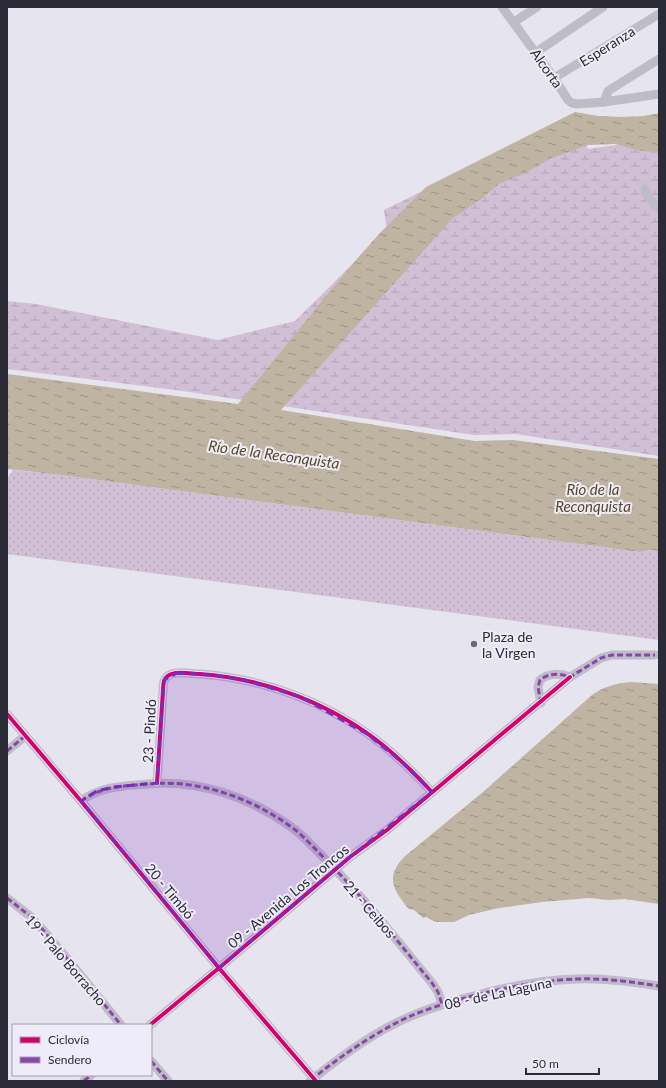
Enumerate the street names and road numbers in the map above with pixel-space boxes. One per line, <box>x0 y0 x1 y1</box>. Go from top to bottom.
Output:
street label: Esperanza <box>576 22 638 70</box>
street label: Alcorta <box>527 45 567 91</box>
street label: 23 - Pindó <box>139 699 159 763</box>
street label: 09 - Avenida Los Troncos <box>224 840 352 952</box>
street label: 20 - Timbó <box>142 860 198 922</box>
street label: 21 - Ceibos <box>340 877 400 941</box>
street label: 19 - Palo Borracho <box>22 911 110 1009</box>
street label: 08 - de La Laguna <box>443 973 553 1013</box>

